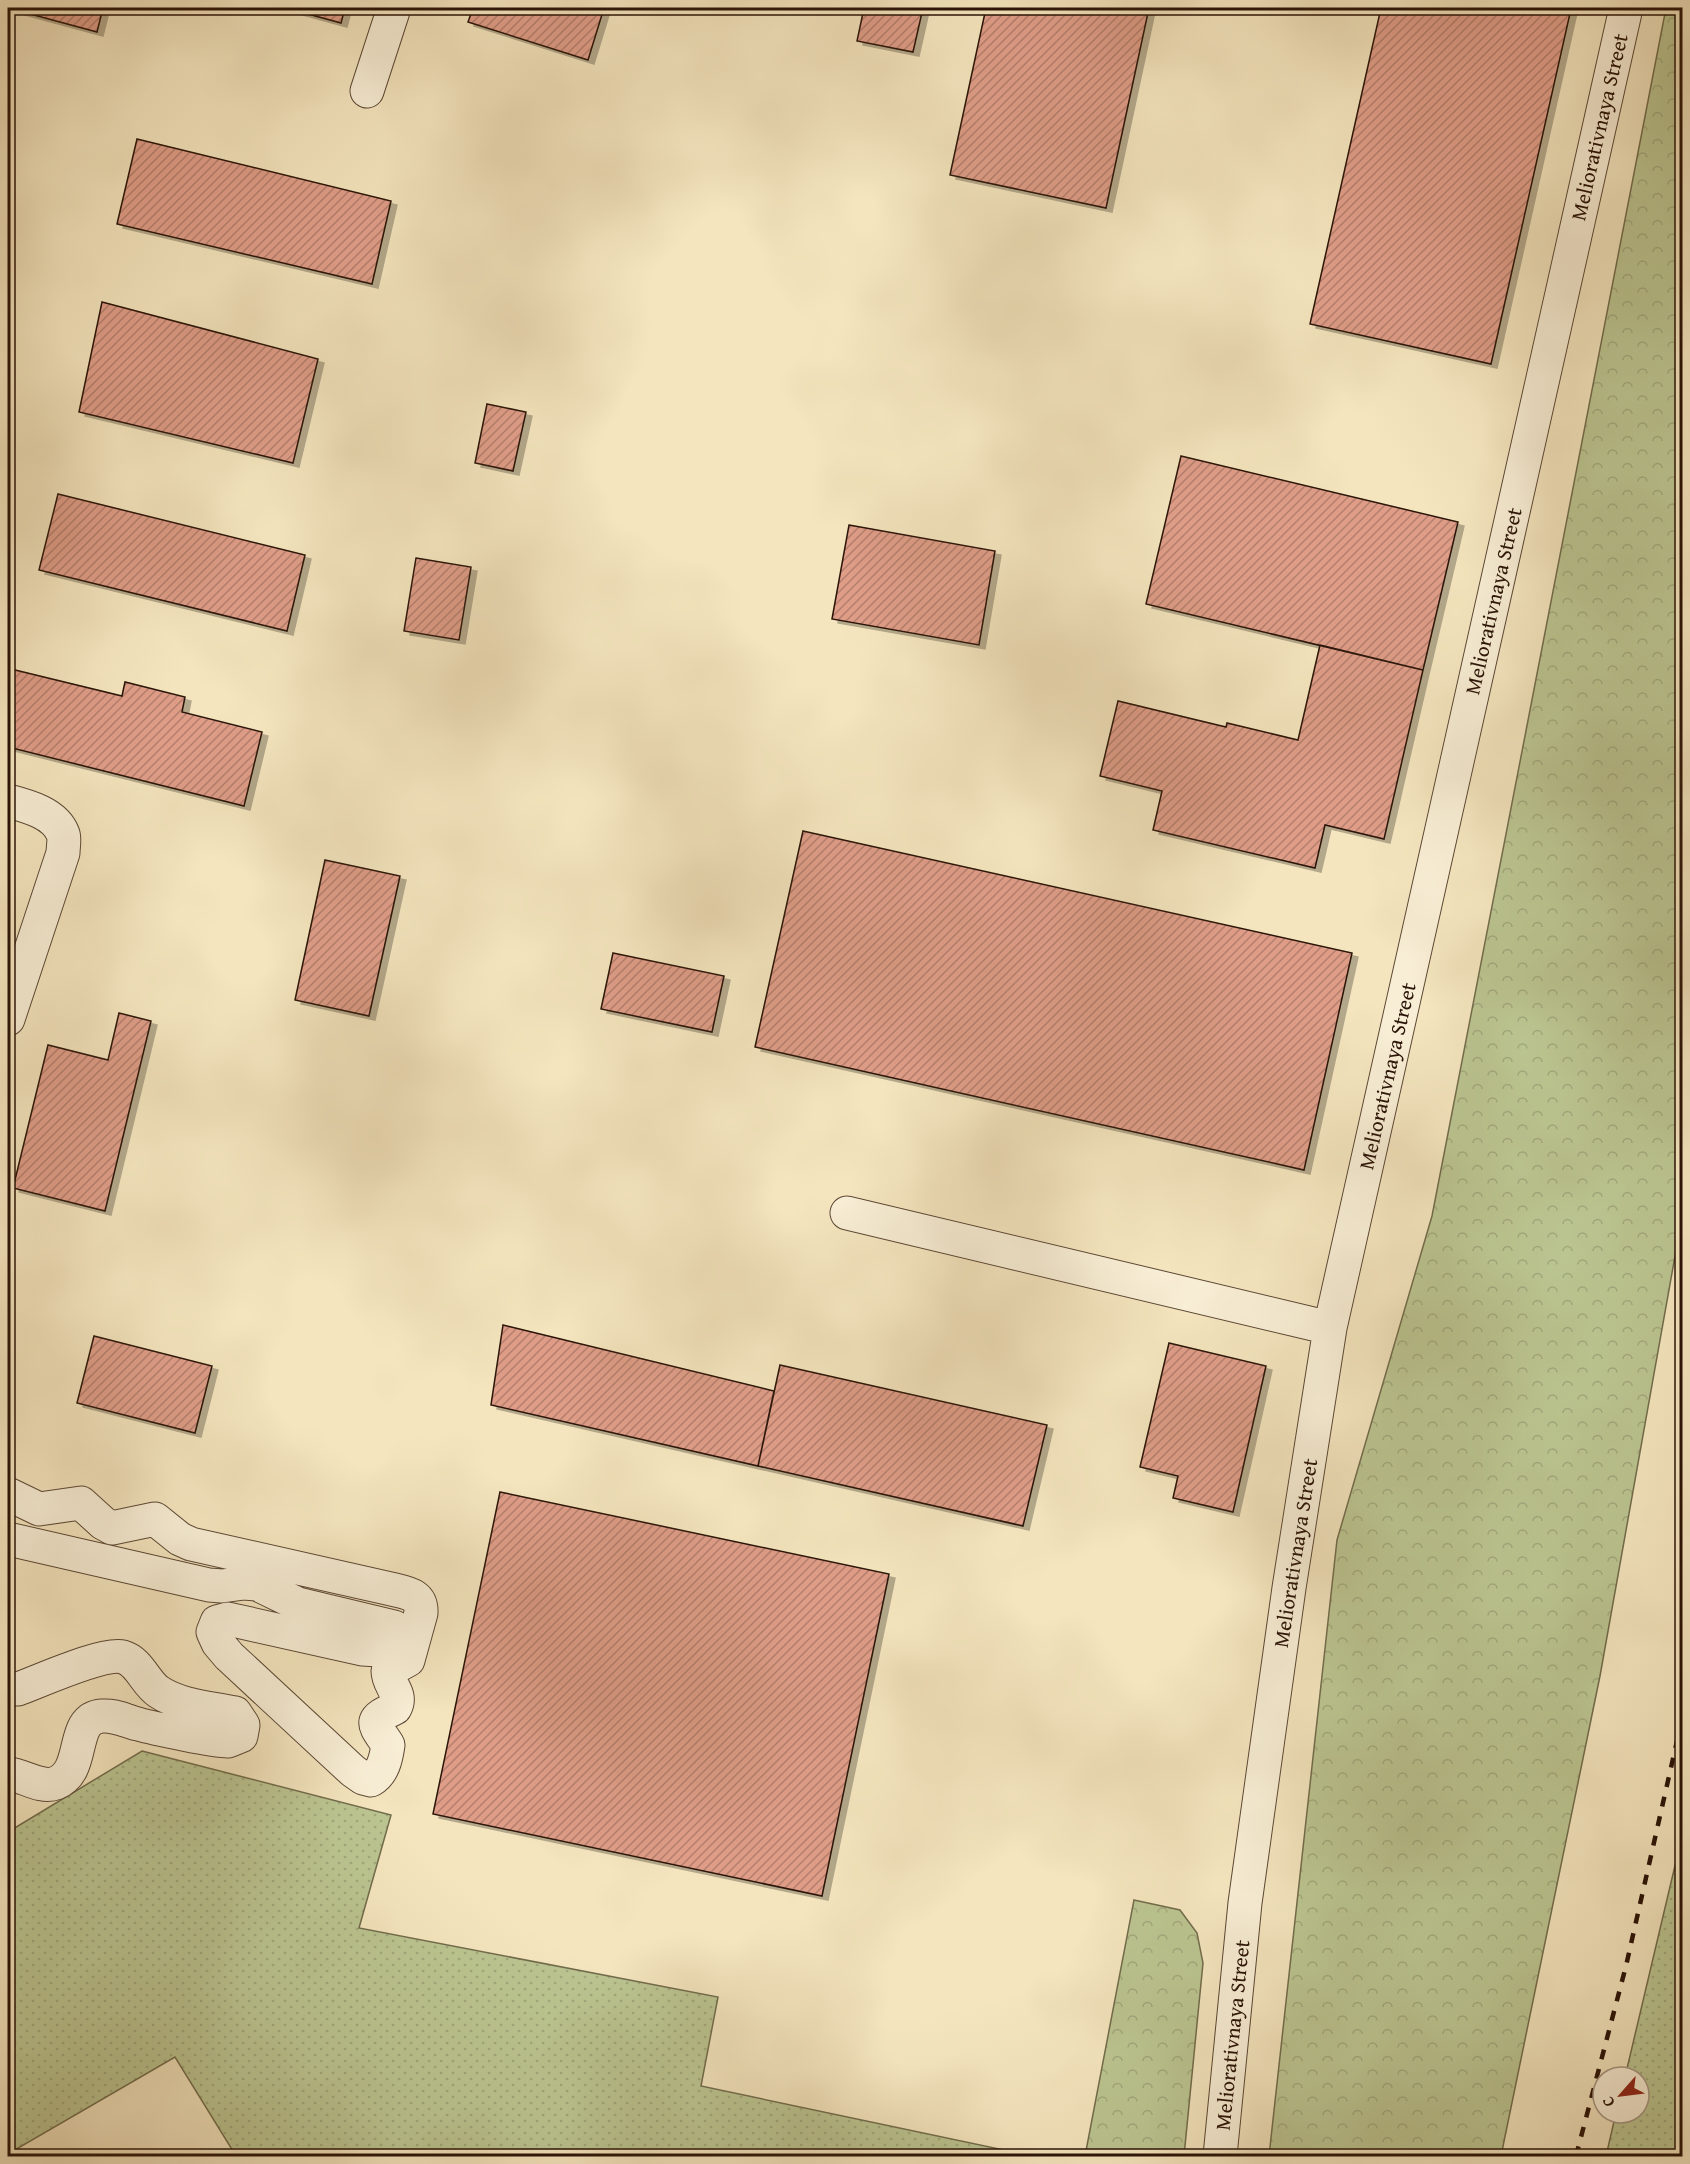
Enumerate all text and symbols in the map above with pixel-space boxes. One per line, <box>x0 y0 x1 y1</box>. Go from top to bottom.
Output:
street label: Meliorativnaya Street <box>1562 30 1636 224</box>
street label: Meliorativnaya Street <box>1456 504 1530 698</box>
street label: Meliorativnaya Street <box>1350 979 1424 1173</box>
street label: Meliorativnaya Street <box>1265 1456 1325 1650</box>
street label: Meliorativnaya Street <box>1207 1938 1257 2132</box>
north arrow <box>1591 2065 1651 2125</box>
text: С <box>1595 2092 1620 2112</box>

